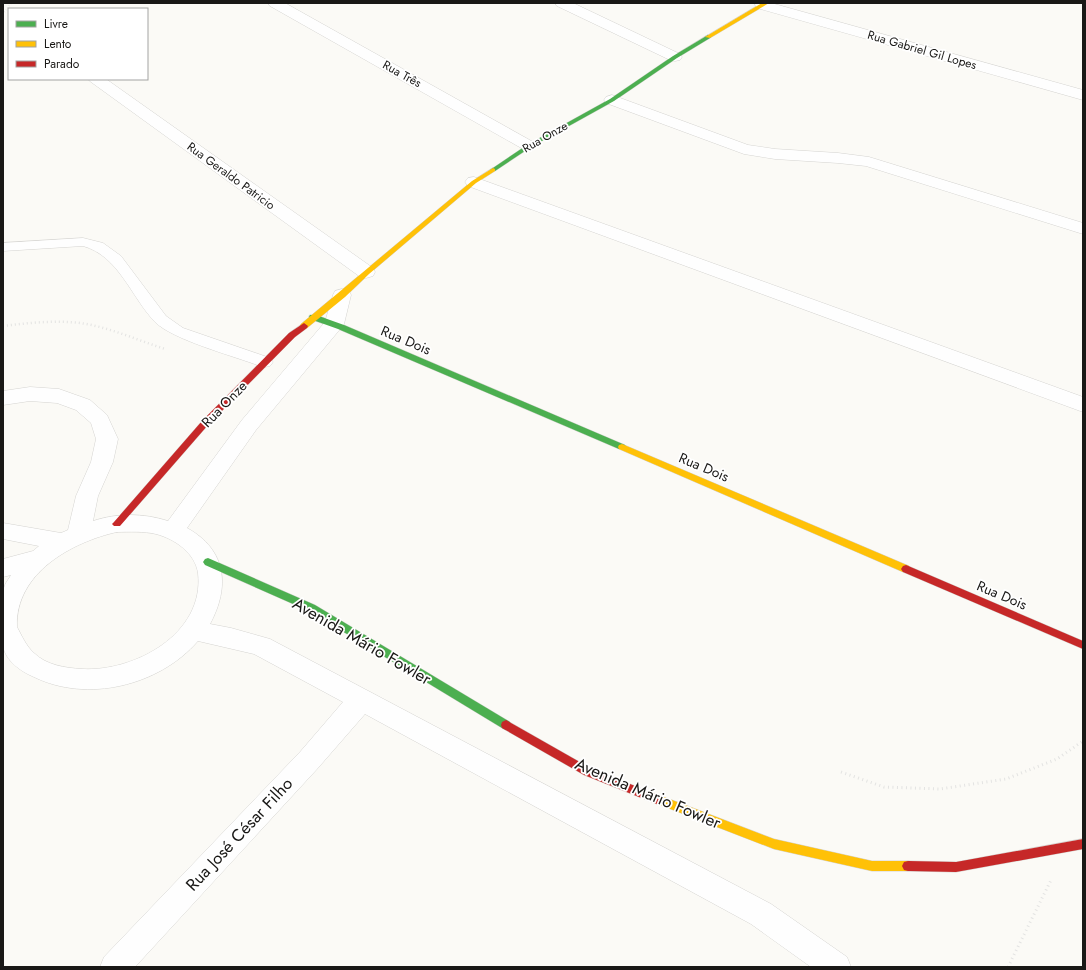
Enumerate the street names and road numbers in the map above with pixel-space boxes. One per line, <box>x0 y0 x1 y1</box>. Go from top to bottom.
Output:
street label: Rua Gabriel Gil Lopes <box>865 26 979 74</box>
street label: Rua Três <box>379 56 425 92</box>
street label: Rua Onze <box>519 117 571 157</box>
street label: Rua Geraldo Patricio <box>183 138 279 214</box>
street label: Rua Dois <box>378 321 434 360</box>
street label: Rua Onze <box>197 376 251 432</box>
street label: Rua Dois <box>676 448 732 487</box>
street label: Rua Dois <box>974 576 1030 615</box>
street label: Avenida Mário Fowler <box>288 592 436 691</box>
street label: Avenida Mário Fowler <box>571 751 725 835</box>
street label: Rua José César Filho <box>180 772 298 896</box>

